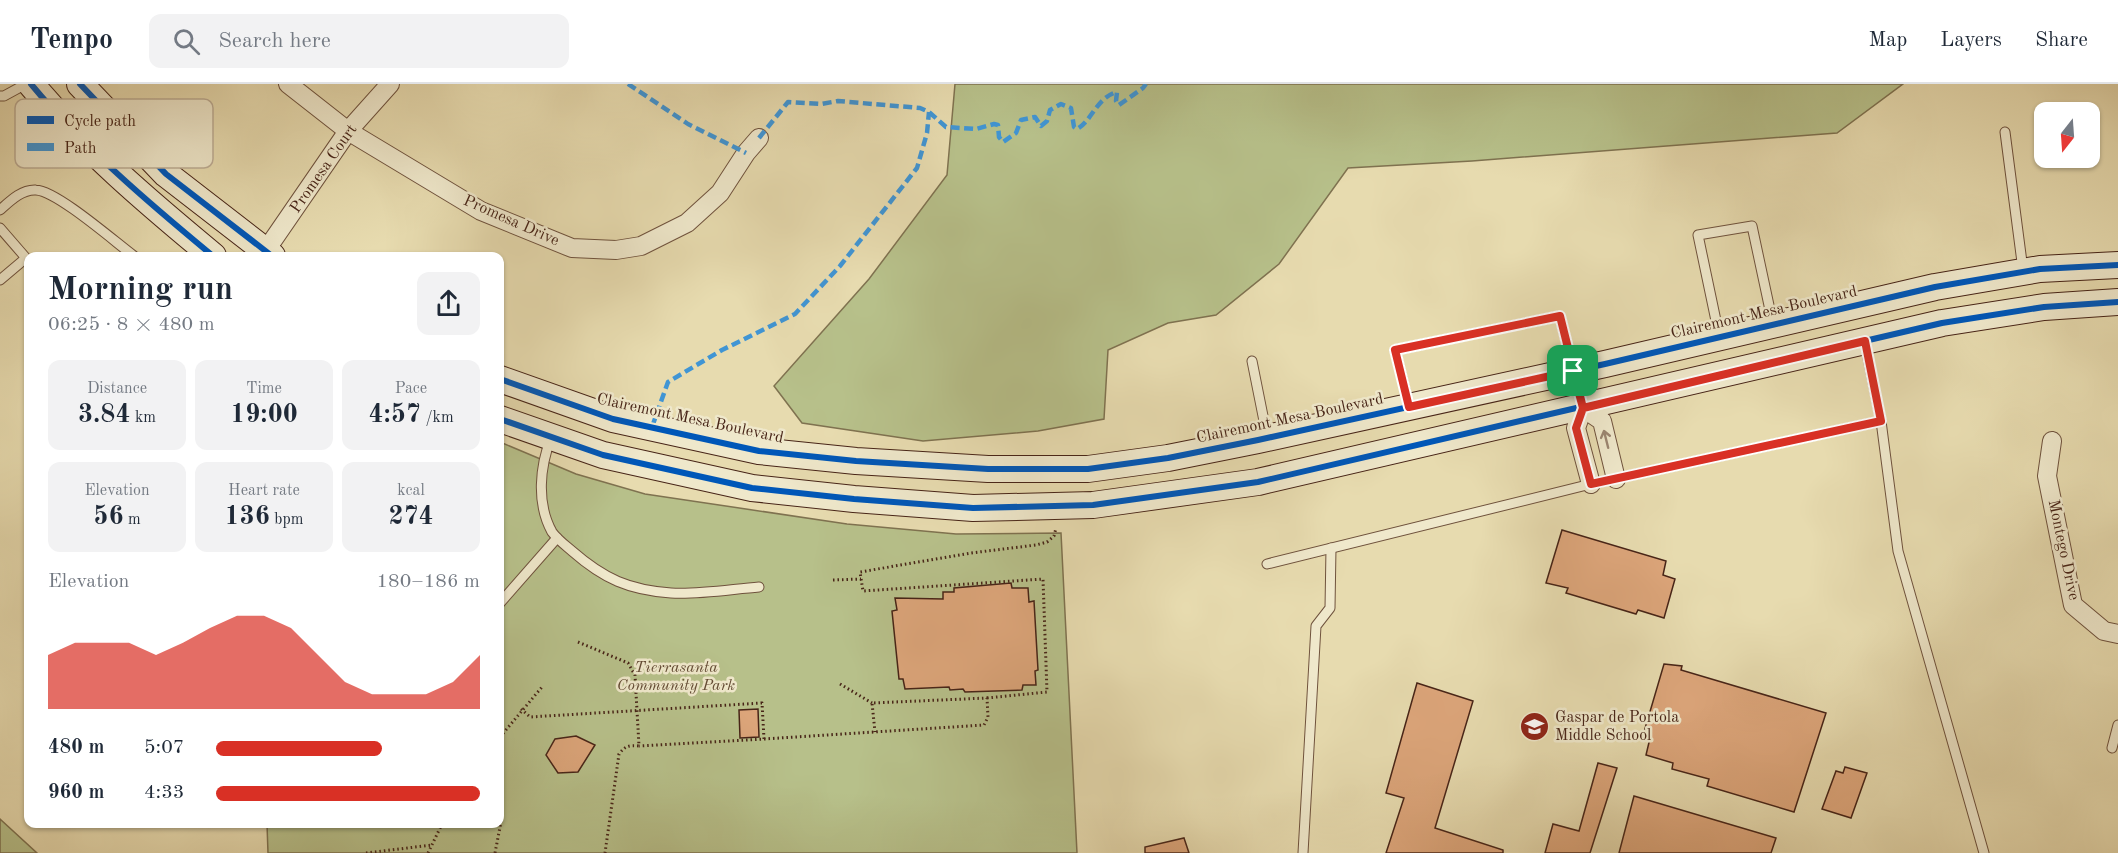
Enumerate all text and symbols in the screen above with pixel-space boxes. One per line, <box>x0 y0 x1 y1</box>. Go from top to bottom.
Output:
search box <box>149 14 569 68</box>
icon: search <box>170 25 203 58</box>
text: Tempo <box>30 27 113 55</box>
text: Search here <box>218 30 331 52</box>
text: Map <box>1868 30 1907 51</box>
text: Layers <box>1940 30 2002 51</box>
text: Share <box>2035 30 2088 51</box>
legend <box>15 99 213 168</box>
north arrow <box>2034 102 2100 168</box>
map controls <box>2034 102 2100 168</box>
text: Cycle path <box>64 114 136 130</box>
street label: Promesa Court <box>288 121 361 216</box>
text: Path <box>64 141 97 157</box>
street label: Promesa Drive <box>461 193 561 249</box>
button: share <box>417 272 480 335</box>
text: Morning run <box>48 274 233 307</box>
street label: Clairemont Mesa Boulevard <box>1669 284 1859 342</box>
text: 06:25 · 8 × 480 m <box>48 315 215 335</box>
pin <box>1547 345 1598 396</box>
icon: arrive <box>1556 354 1589 387</box>
text: Distance <box>87 381 147 397</box>
text: Time <box>246 381 282 397</box>
text: Pace <box>395 381 427 397</box>
street label: Clairemont Mesa Boulevard <box>595 391 785 447</box>
street label: Clairemont Mesa Boulevard <box>1195 391 1385 447</box>
text: 3.84 <box>78 402 131 428</box>
text: 19:00 <box>230 402 298 428</box>
text: 4:57 <box>368 402 421 428</box>
text: km <box>131 410 156 426</box>
text: /km <box>421 410 454 426</box>
one-way arrow <box>1600 429 1612 448</box>
text: Elevation <box>84 483 150 499</box>
text: Heart rate <box>228 483 300 499</box>
text: kcal <box>397 483 425 499</box>
street label: Montego Drive <box>2045 498 2081 602</box>
text: 56 <box>93 504 123 530</box>
text: 136 <box>225 504 270 530</box>
text: 274 <box>388 504 434 530</box>
text: m <box>123 512 141 528</box>
text: bpm <box>270 512 303 528</box>
text: Elevation <box>48 572 129 592</box>
text: 180–186 m <box>377 572 480 592</box>
park label: Tierrasanta Community Park <box>617 660 735 694</box>
place label: Gaspar de Portola Middle School <box>1555 710 1679 744</box>
school or university icon: Gaspar de Portola Middle School <box>1518 711 1550 743</box>
text: 480 m <box>48 738 104 758</box>
text: 5:07 <box>144 738 184 758</box>
text: 960 m <box>48 783 104 803</box>
text: 4:33 <box>144 783 184 803</box>

